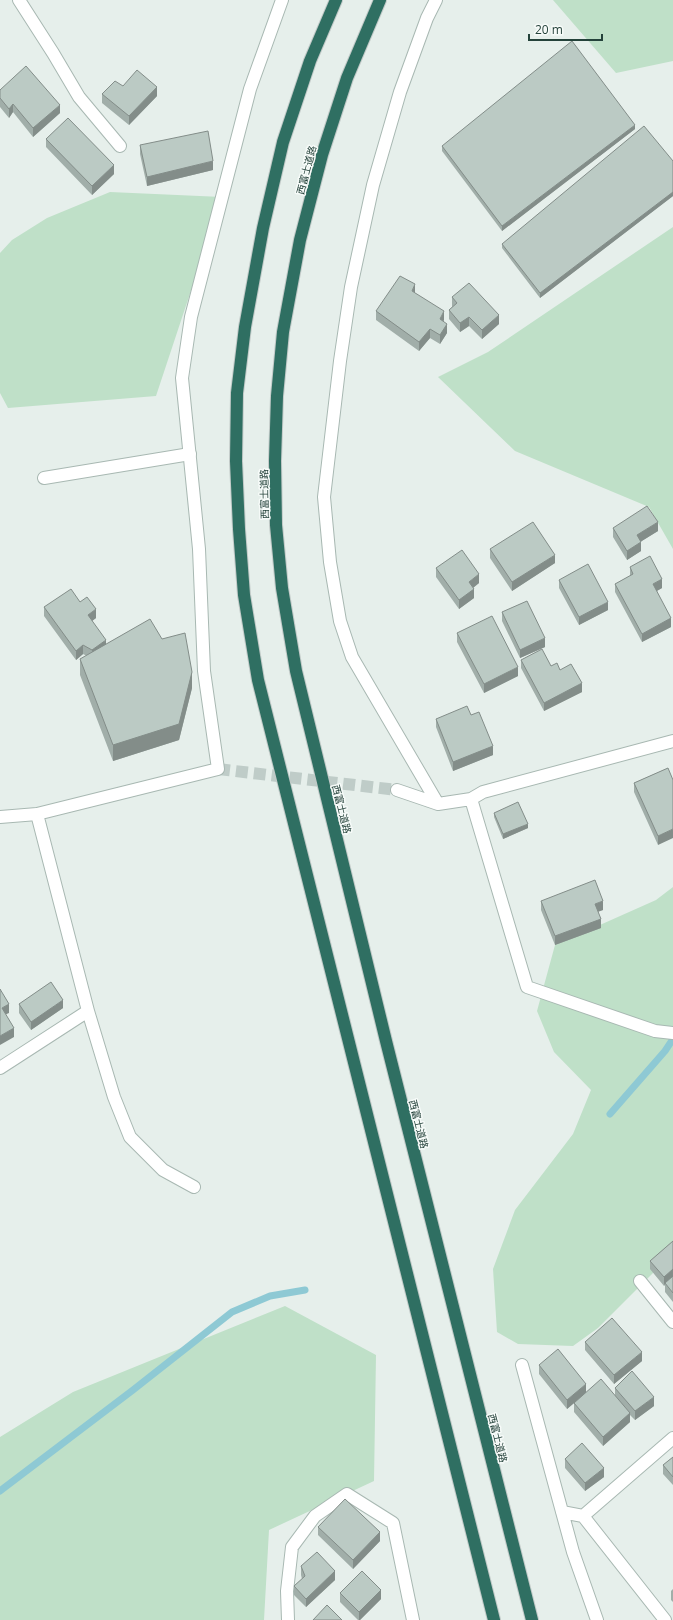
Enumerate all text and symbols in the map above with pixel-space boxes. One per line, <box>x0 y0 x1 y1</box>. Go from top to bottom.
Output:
scale bar <box>529 16 602 42</box>
text: 20 m <box>535 21 563 38</box>
street label: 西富士道路 <box>293 144 319 196</box>
street label: 西富士道路 <box>257 469 271 519</box>
street label: 西富士道路 <box>329 783 355 835</box>
street label: 西富士道路 <box>406 1098 432 1150</box>
street label: 西富士道路 <box>485 1412 511 1464</box>

